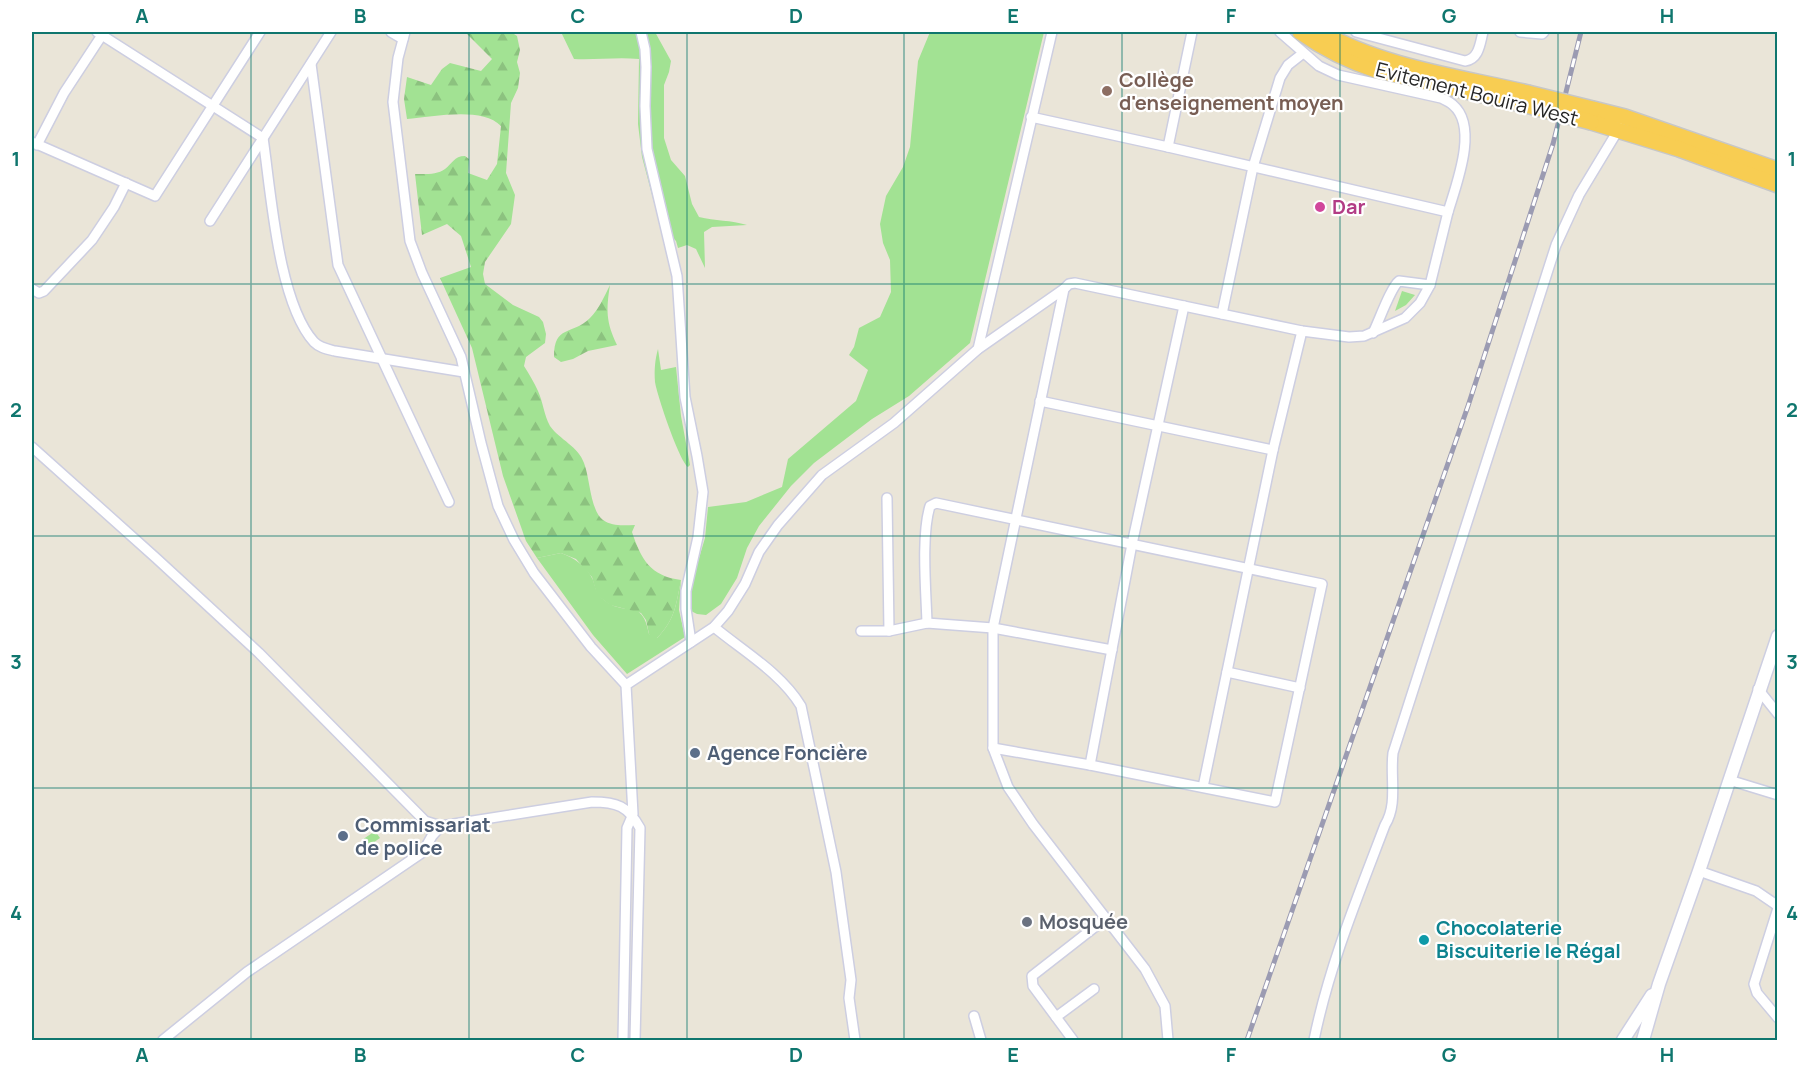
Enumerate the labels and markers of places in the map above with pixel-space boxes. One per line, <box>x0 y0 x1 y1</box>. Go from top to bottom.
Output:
place label: Collège d'enseignement moyen <box>1119 66 1344 116</box>
marker: Collège d'enseignement moyen <box>1100 84 1114 98</box>
place label: Dar <box>1332 193 1366 220</box>
marker: Dar <box>1313 200 1327 214</box>
place label: Agence Foncière <box>707 739 868 766</box>
marker: Agence Foncière <box>688 746 702 760</box>
place label: Commissariat de police <box>355 811 491 861</box>
marker: Commissariat de police <box>336 829 350 843</box>
place label: Mosquée <box>1039 908 1128 935</box>
place label: Chocolaterie Biscuiterie le Régal <box>1436 914 1621 964</box>
marker: Mosquée <box>1020 915 1034 929</box>
marker: Chocolaterie Biscuiterie le Régal <box>1417 933 1431 947</box>

